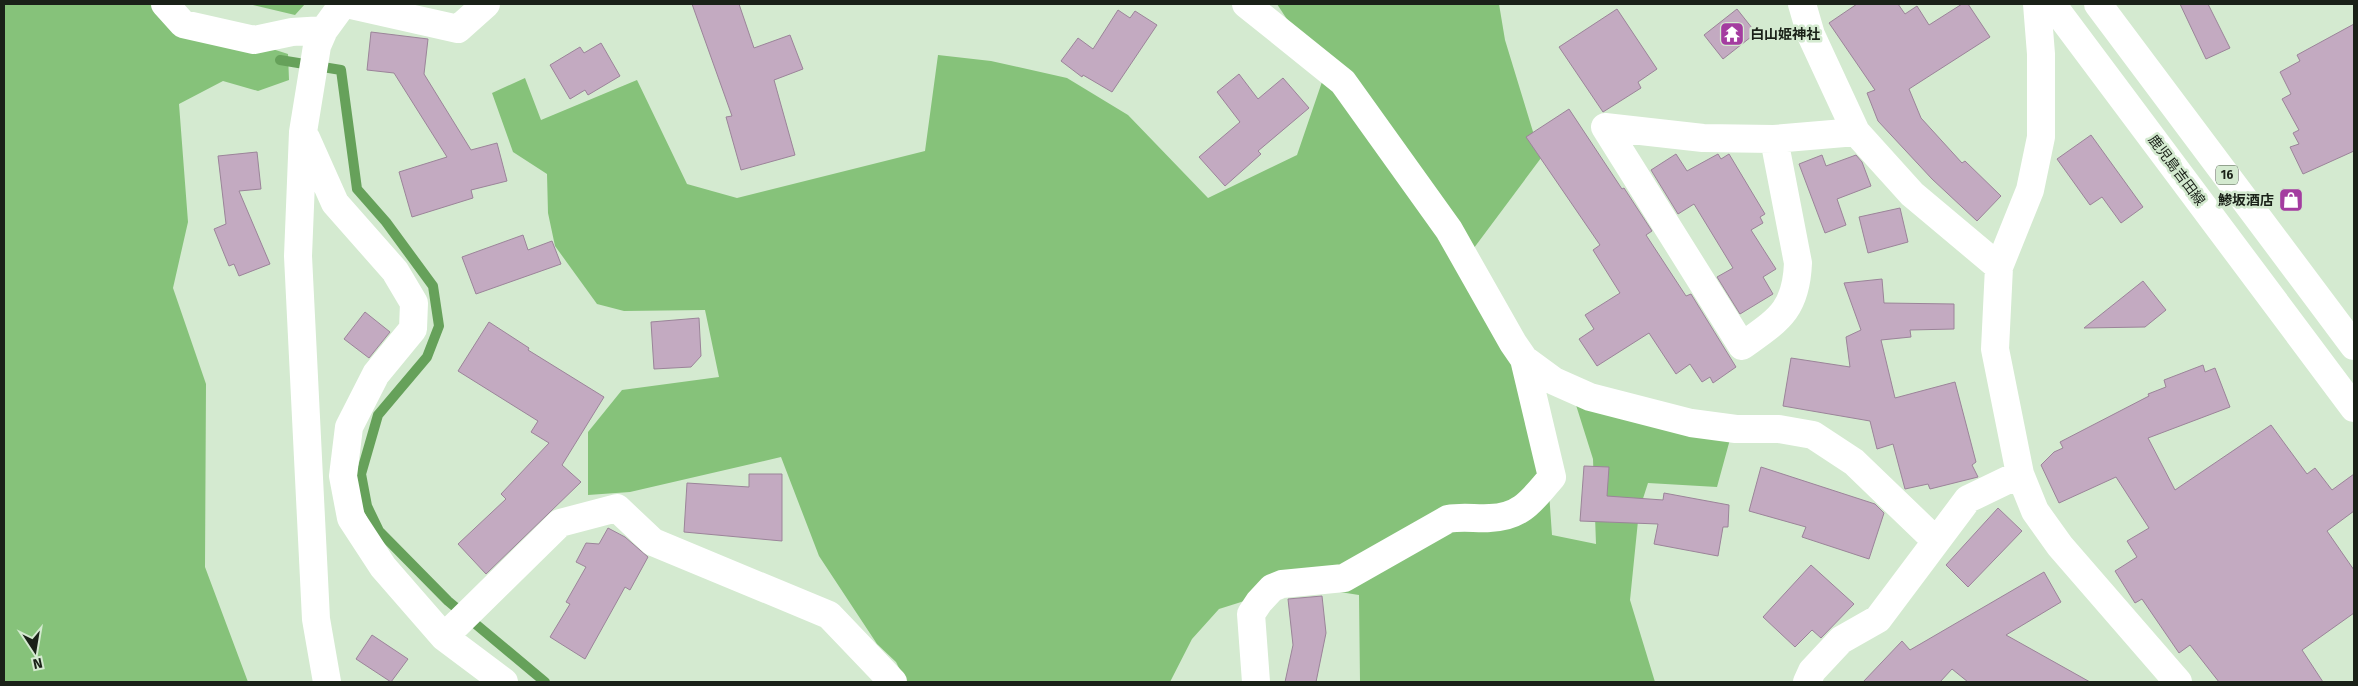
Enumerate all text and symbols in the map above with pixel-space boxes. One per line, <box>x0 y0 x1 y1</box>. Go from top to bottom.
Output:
temple icon: 白山姫神社 <box>1719 21 1745 47</box>
place label: 白山姫神社 <box>1750 26 1820 43</box>
street label: 鹿児島吉田線 <box>2145 132 2209 209</box>
road number: 16 <box>2216 166 2238 184</box>
shop icon: 鯵坂酒店 <box>2278 187 2304 213</box>
place label: 鯵坂酒店 <box>2218 192 2274 209</box>
north arrow <box>10 626 60 676</box>
text: N <box>31 654 44 673</box>

